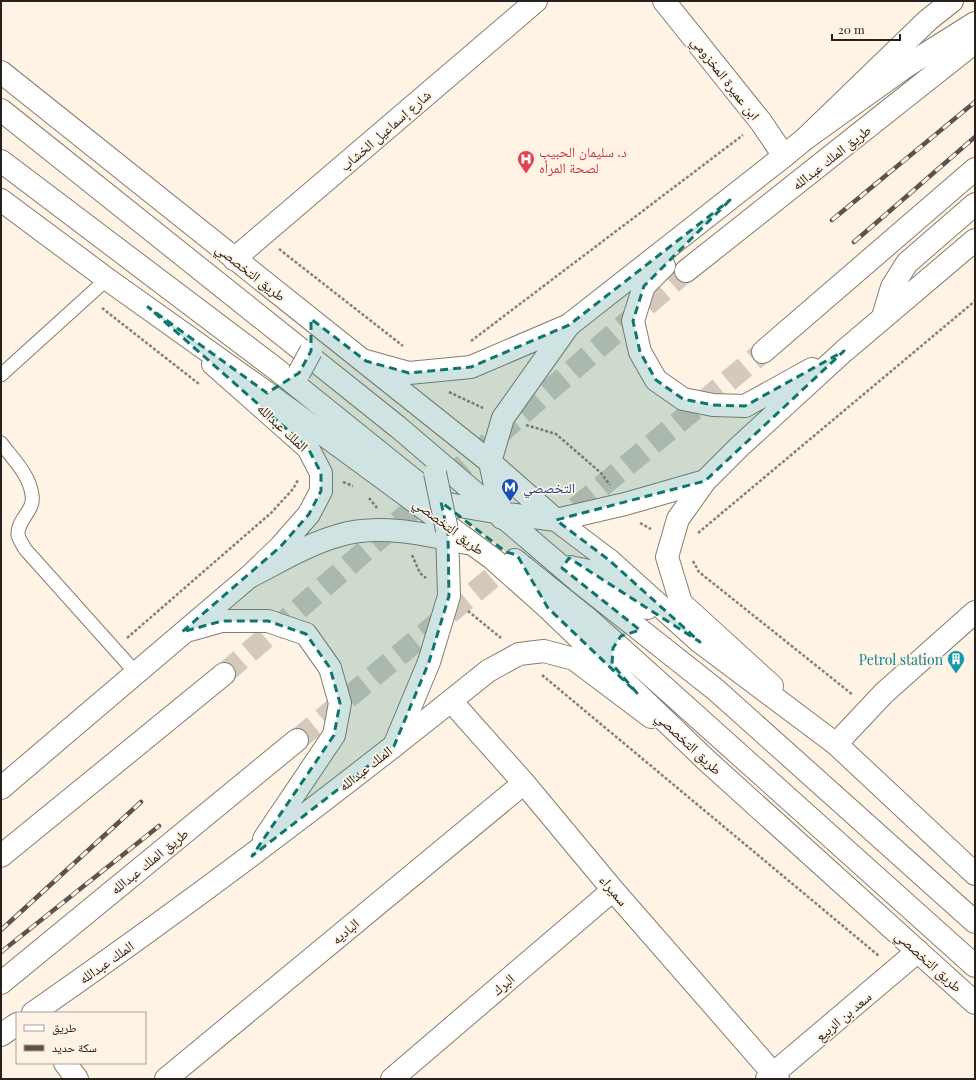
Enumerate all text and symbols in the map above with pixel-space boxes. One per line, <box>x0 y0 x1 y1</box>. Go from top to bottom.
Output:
scale bar <box>832 16 900 42</box>
text: 20 m <box>838 21 865 37</box>
street label: ابن عميرة المخزومي <box>685 32 765 125</box>
street label: شارع إسماعيل الخشاب <box>335 85 435 176</box>
street label: طريق الملك عبدالله <box>788 120 875 195</box>
place label: د. سليمان الحبيب لصحة المرأه <box>539 142 627 177</box>
hospital icon: د. سليمان الحبيب لصحة المرأه <box>516 149 536 174</box>
street label: طريق التخصصي <box>210 239 290 307</box>
street label: الملك عبدالله <box>253 399 313 455</box>
metro station icon: التخصصي <box>500 477 520 502</box>
place label: التخصصي <box>523 478 575 499</box>
street label: طريق التخصصي <box>408 493 488 561</box>
building icon: Petrol station <box>946 649 966 674</box>
place label: Petrol station <box>859 650 944 669</box>
street label: طريق التخصصي <box>650 707 726 781</box>
street label: الملك عبدالله <box>334 741 396 795</box>
street label: طريق الملك عبدالله <box>106 824 193 899</box>
street label: سميراء <box>595 870 633 910</box>
street label: الباديه <box>327 914 363 948</box>
street label: طريق التخصصي <box>890 926 967 998</box>
street label: الملك عبدالله <box>75 936 137 988</box>
street label: البرك <box>488 969 518 999</box>
street label: سعد بن الربيع <box>811 987 876 1046</box>
legend <box>16 1012 146 1064</box>
text: طريق <box>52 1019 77 1035</box>
text: سكة حديد <box>52 1039 97 1055</box>

